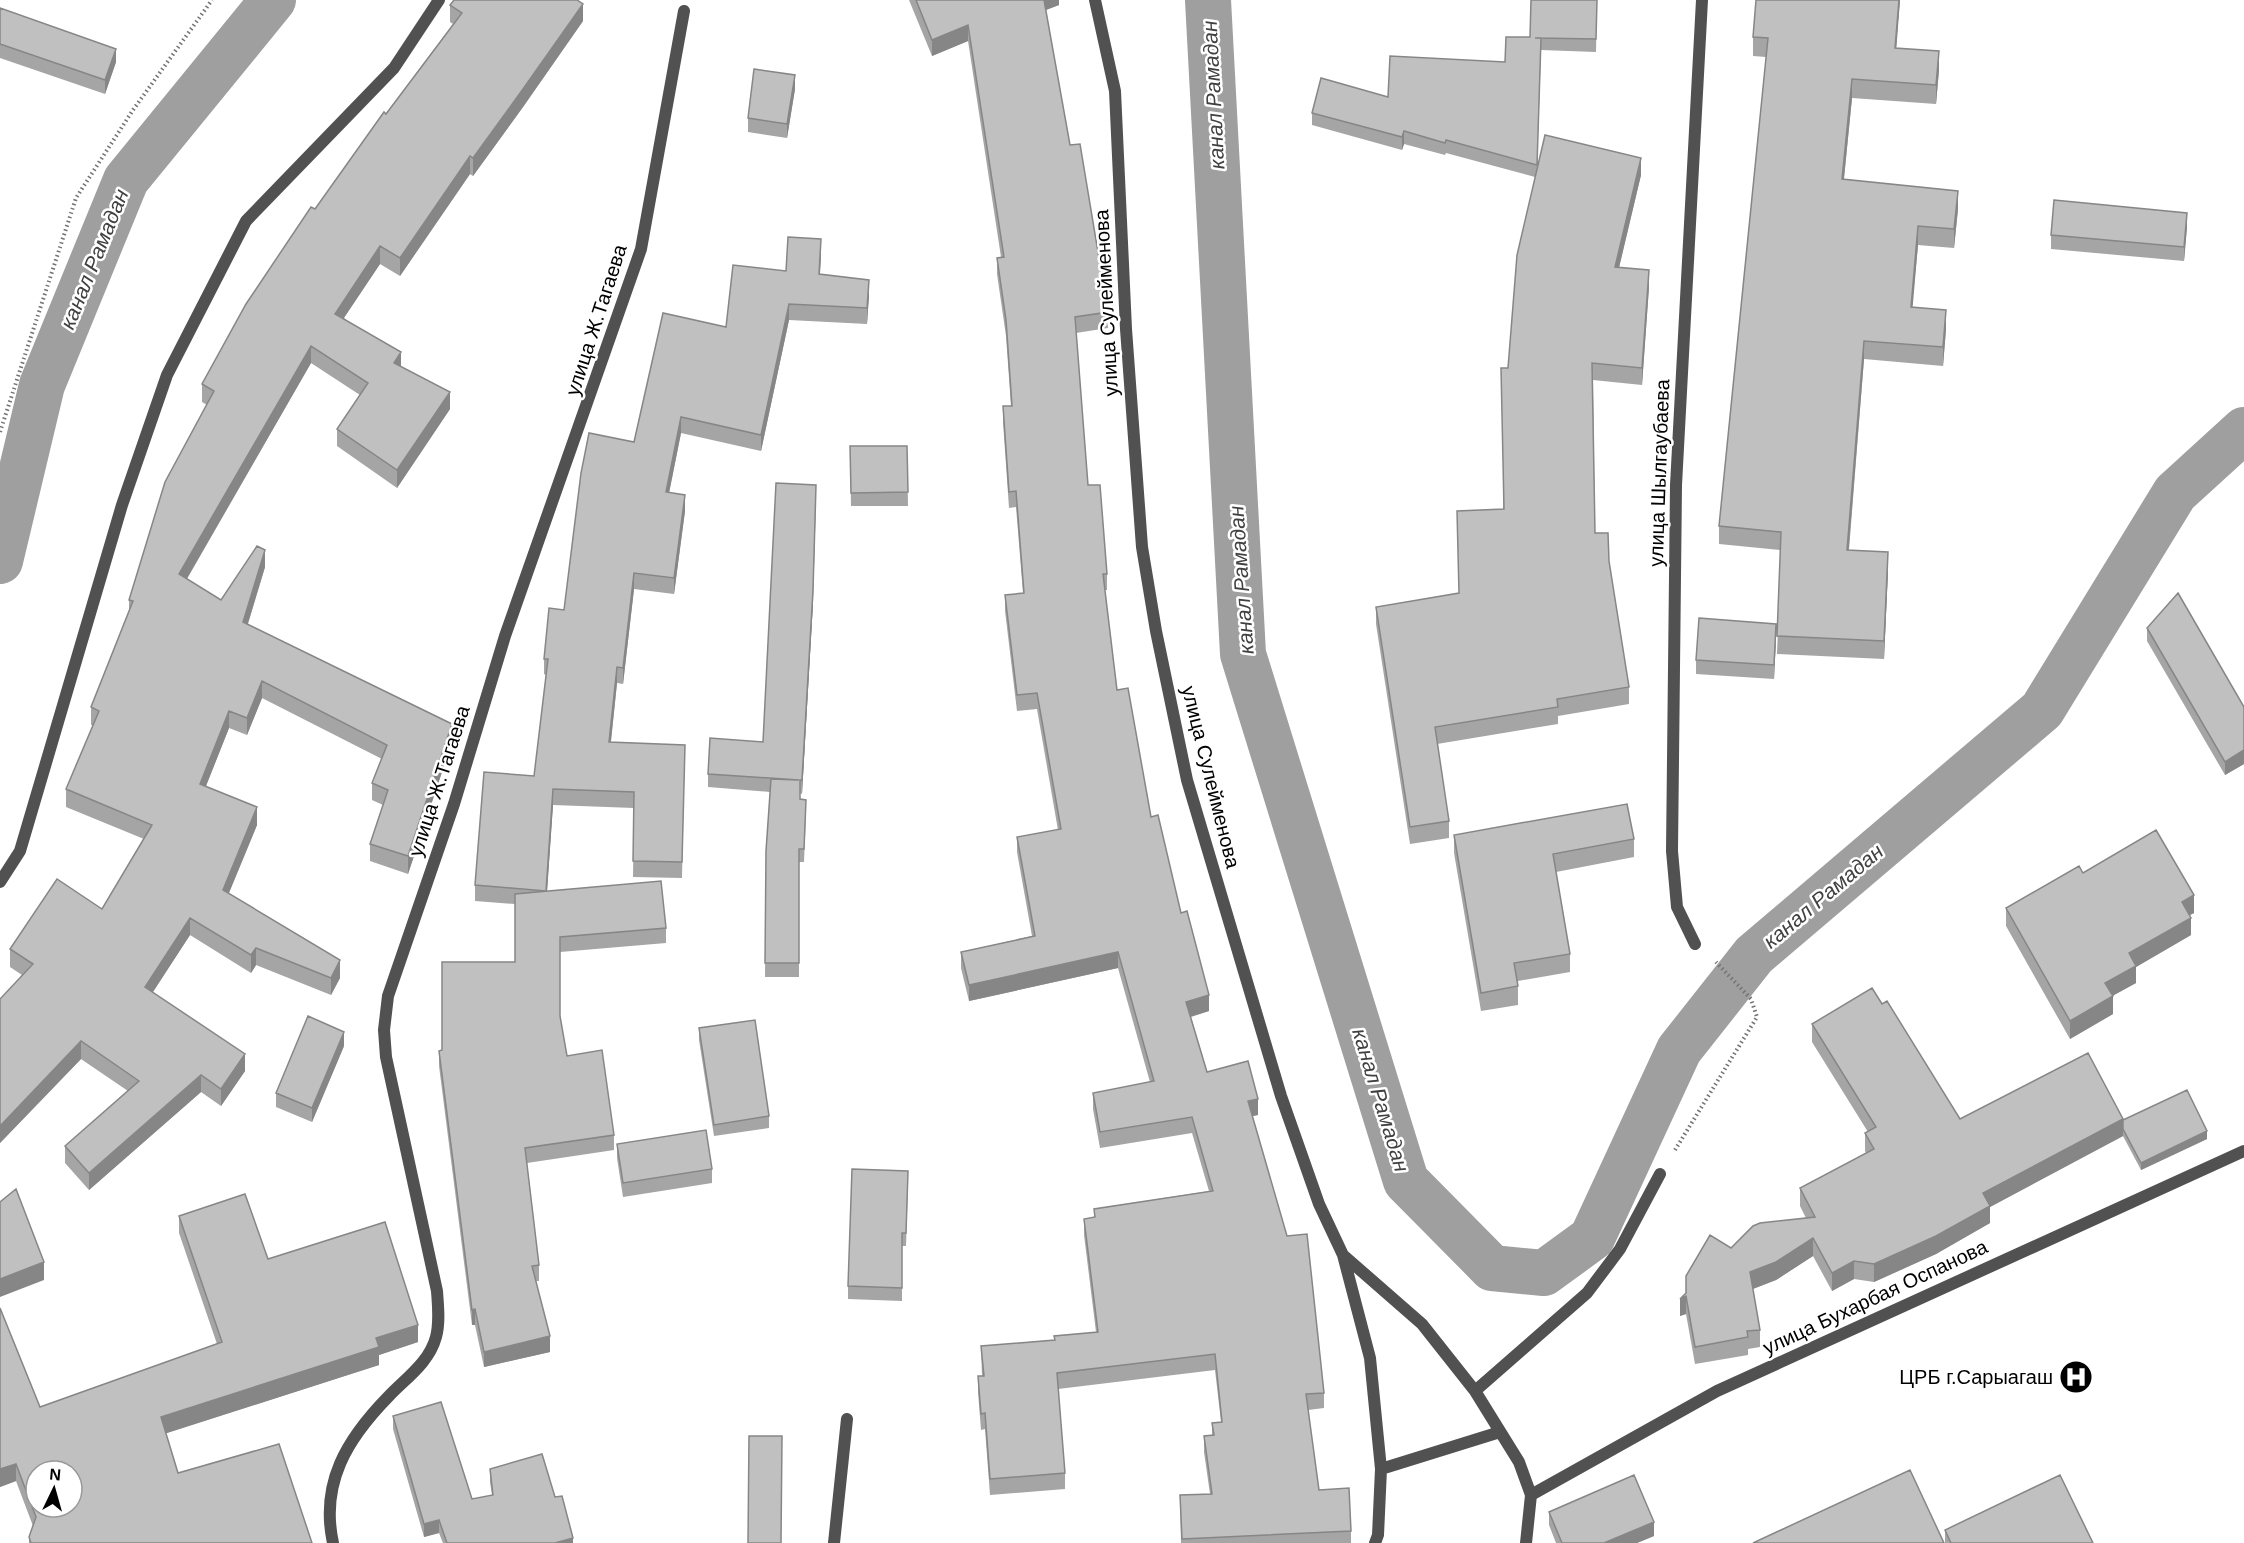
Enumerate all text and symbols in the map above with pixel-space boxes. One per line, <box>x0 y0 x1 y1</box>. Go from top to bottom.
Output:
water label: канал Рамадан <box>1198 20 1228 170</box>
water label: канал Рамадан <box>55 185 133 332</box>
street label: улица Сулейменова <box>1090 208 1122 397</box>
street label: улица Ж.Тагаева <box>561 241 631 398</box>
street label: улица Шылгаубаева <box>1645 378 1673 567</box>
water label: канал Рамадан <box>1224 505 1258 655</box>
street label: улица Сулейменова <box>1178 684 1245 871</box>
street label: улица Ж.Тагаева <box>404 702 474 859</box>
water label: канал Рамадан <box>1759 839 1888 953</box>
water label: канал Рамадан <box>1348 1025 1414 1175</box>
street label: улица Бухарбая Оспанова <box>1759 1235 1991 1359</box>
hospital icon: ЦРБ г.Сарыагаш <box>2058 1359 2094 1395</box>
place label: ЦРБ г.Сарыагаш <box>1899 1366 2053 1388</box>
north arrow <box>24 1459 84 1519</box>
text: N <box>49 1466 62 1484</box>

